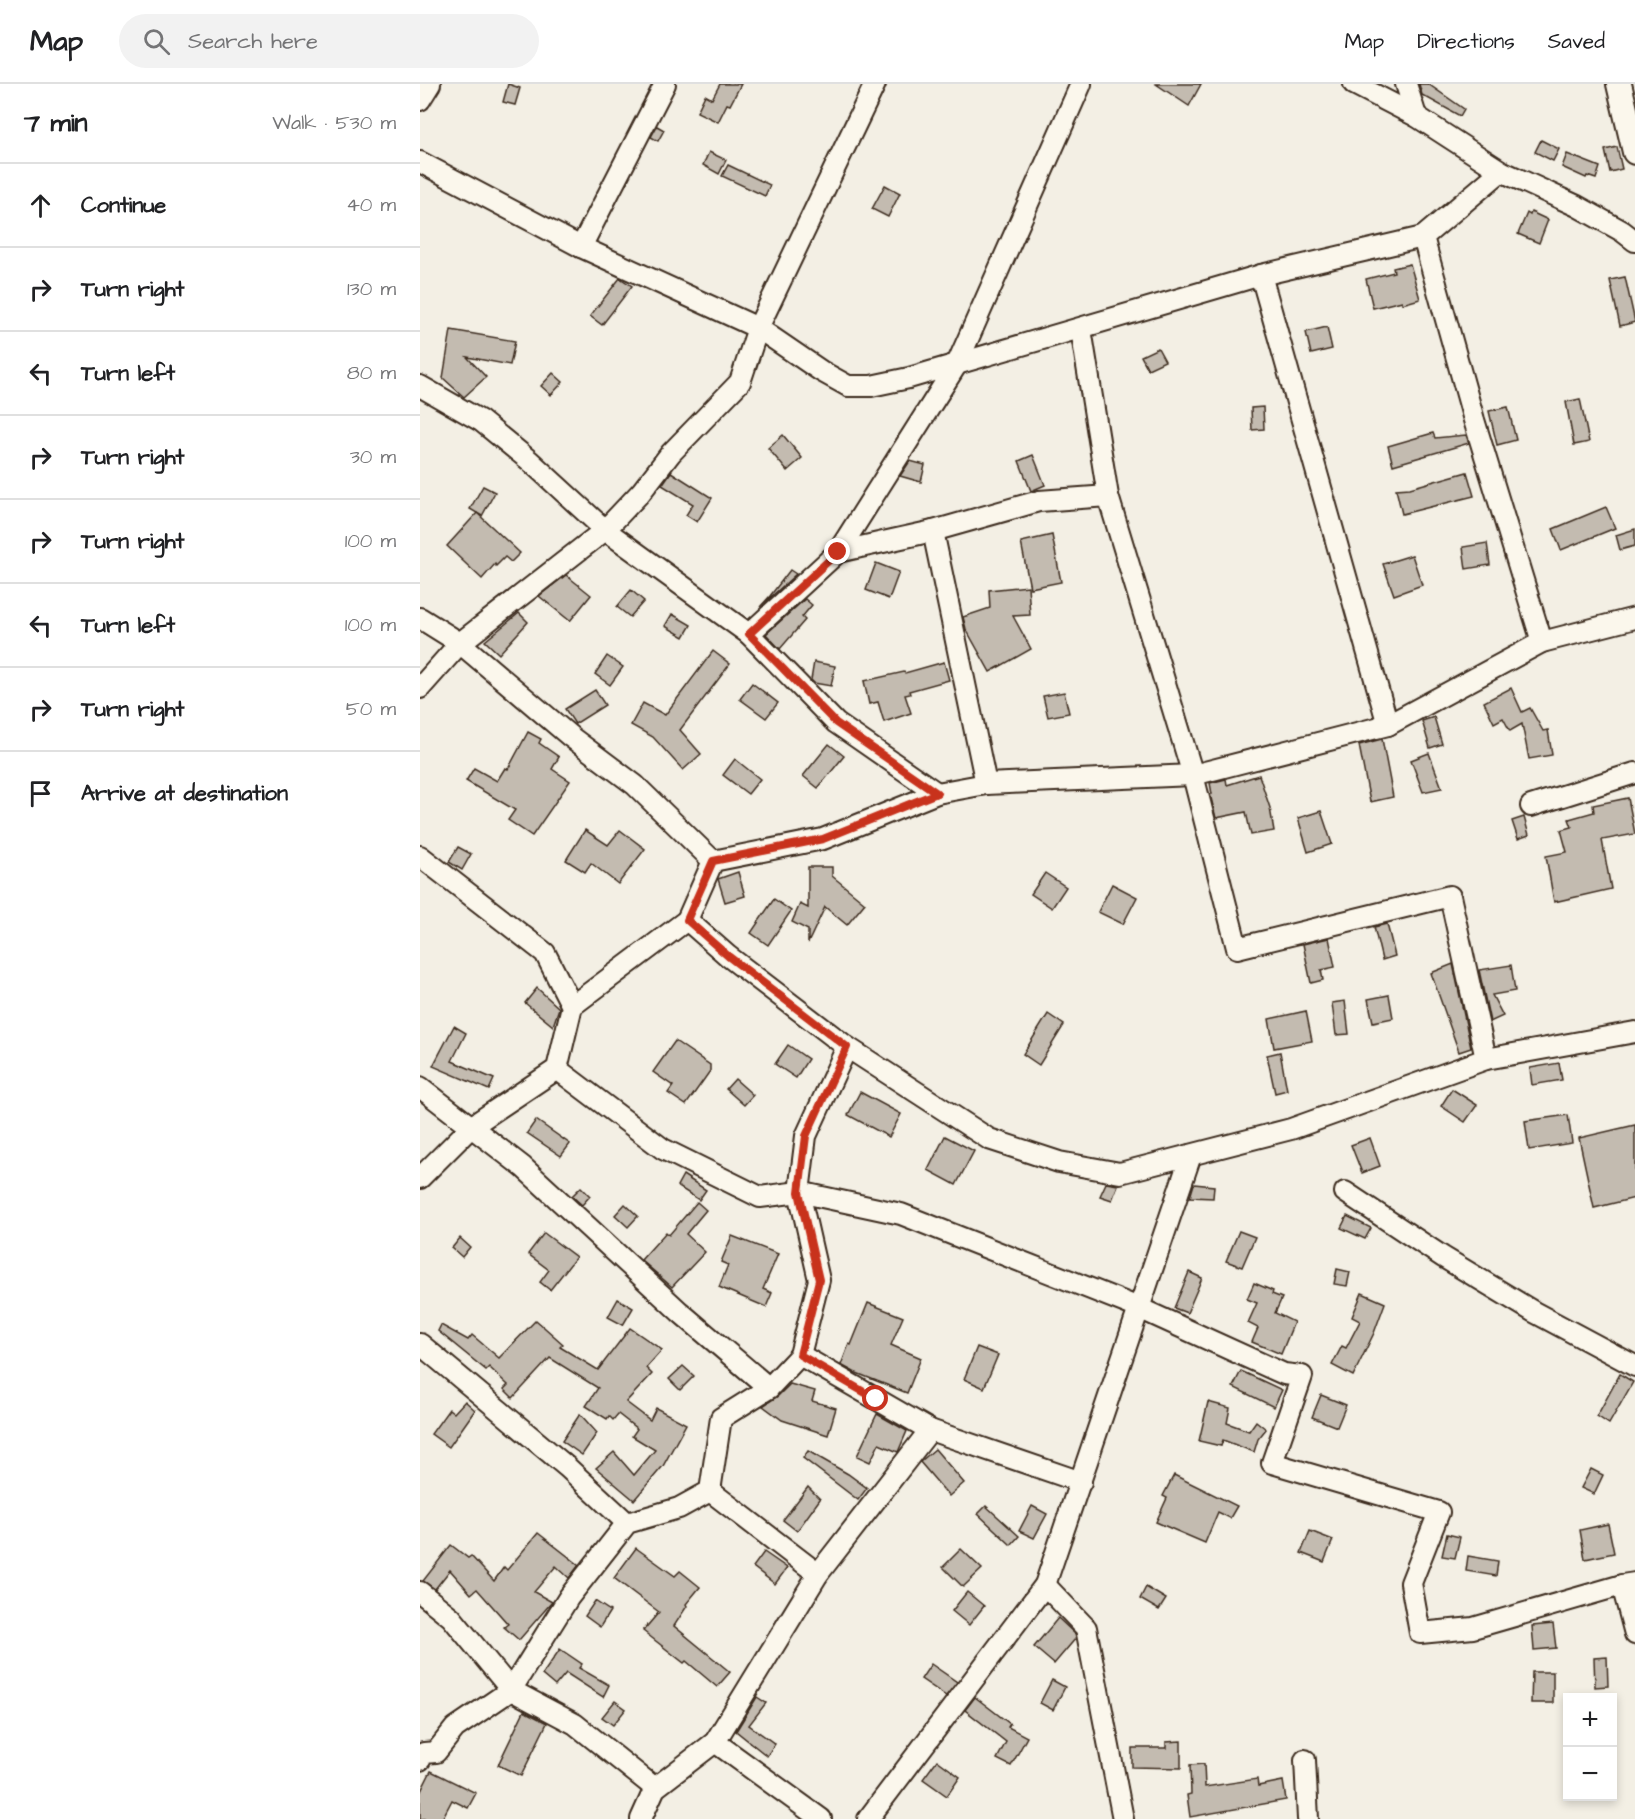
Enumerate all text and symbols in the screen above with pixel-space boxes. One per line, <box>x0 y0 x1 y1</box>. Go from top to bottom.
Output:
search box <box>119 14 539 68</box>
text: Map <box>30 22 83 61</box>
icon: search <box>140 25 173 58</box>
text: Search here <box>188 26 318 57</box>
text: Map <box>1344 27 1384 56</box>
text: Directions <box>1417 27 1515 56</box>
text: Saved <box>1548 27 1605 56</box>
text: 7 min <box>24 105 88 141</box>
text: Walk · 530 m <box>272 109 396 137</box>
icon: ahead <box>24 189 57 222</box>
text: Continue <box>81 190 166 221</box>
text: 40 m <box>346 191 396 219</box>
icon: right <box>24 273 57 306</box>
text: Turn right <box>81 274 184 305</box>
text: 130 m <box>347 275 396 303</box>
icon: left <box>24 357 57 390</box>
text: Turn left <box>81 358 175 389</box>
text: 80 m <box>347 359 396 387</box>
icon: right <box>24 441 57 474</box>
text: Turn right <box>81 442 184 473</box>
text: 30 m <box>350 443 396 471</box>
icon: right <box>24 525 57 558</box>
text: Turn right <box>81 526 184 557</box>
text: 100 m <box>345 527 396 555</box>
route end <box>824 538 850 564</box>
icon: left <box>24 609 57 642</box>
text: Turn left <box>81 610 175 641</box>
text: 100 m <box>345 611 396 639</box>
icon: right <box>24 693 57 726</box>
text: Turn right <box>81 694 184 725</box>
text: 50 m <box>346 695 396 723</box>
icon: arrive <box>24 777 57 810</box>
text: Arrive at destination <box>81 778 288 809</box>
route start <box>862 1385 888 1411</box>
map controls <box>1563 1693 1617 1801</box>
button: + <box>1563 1693 1617 1747</box>
button: − <box>1563 1747 1617 1801</box>

